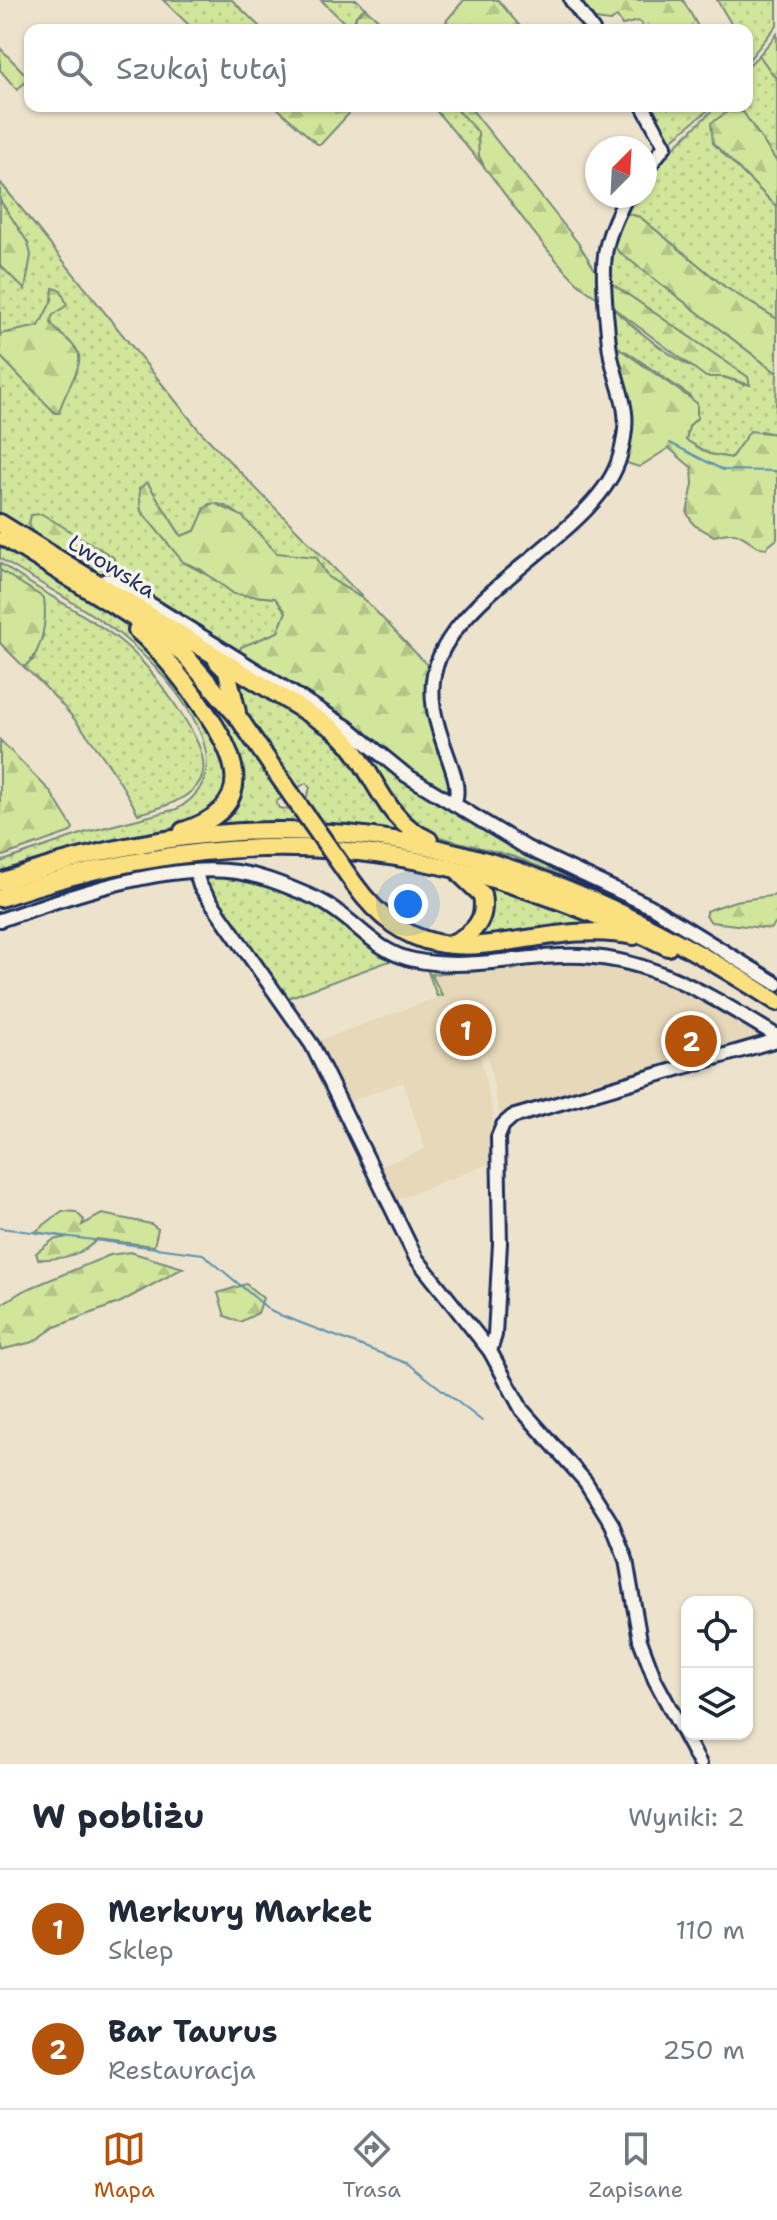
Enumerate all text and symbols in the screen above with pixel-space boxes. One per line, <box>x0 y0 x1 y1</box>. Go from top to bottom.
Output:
search box <box>24 24 753 112</box>
icon: search <box>52 46 96 90</box>
text: Szukaj tutaj <box>116 48 288 89</box>
north arrow <box>585 136 657 208</box>
street label: Lwowska <box>62 528 161 605</box>
your location <box>388 884 428 924</box>
pin: 1 <box>440 1000 492 1060</box>
pin: 2 <box>665 1011 717 1071</box>
map controls <box>681 1596 753 1740</box>
button: locate <box>681 1596 753 1668</box>
button: layers <box>681 1668 753 1740</box>
text: W pobliżu <box>32 1793 205 1839</box>
text: Wyniki: 2 <box>628 1799 745 1834</box>
text: Merkury Market <box>108 1891 372 1932</box>
text: 1 <box>52 1912 64 1947</box>
text: 110 m <box>675 1912 745 1947</box>
text: Sklep <box>108 1932 174 1967</box>
text: Bar Taurus <box>108 2011 277 2052</box>
text: 2 <box>49 2032 67 2067</box>
text: 250 m <box>662 2032 745 2067</box>
text: Restauracja <box>108 2052 256 2087</box>
tab: Mapa <box>94 2127 155 2204</box>
tab: Trasa <box>342 2127 401 2204</box>
tab: Zapisane <box>589 2127 683 2204</box>

